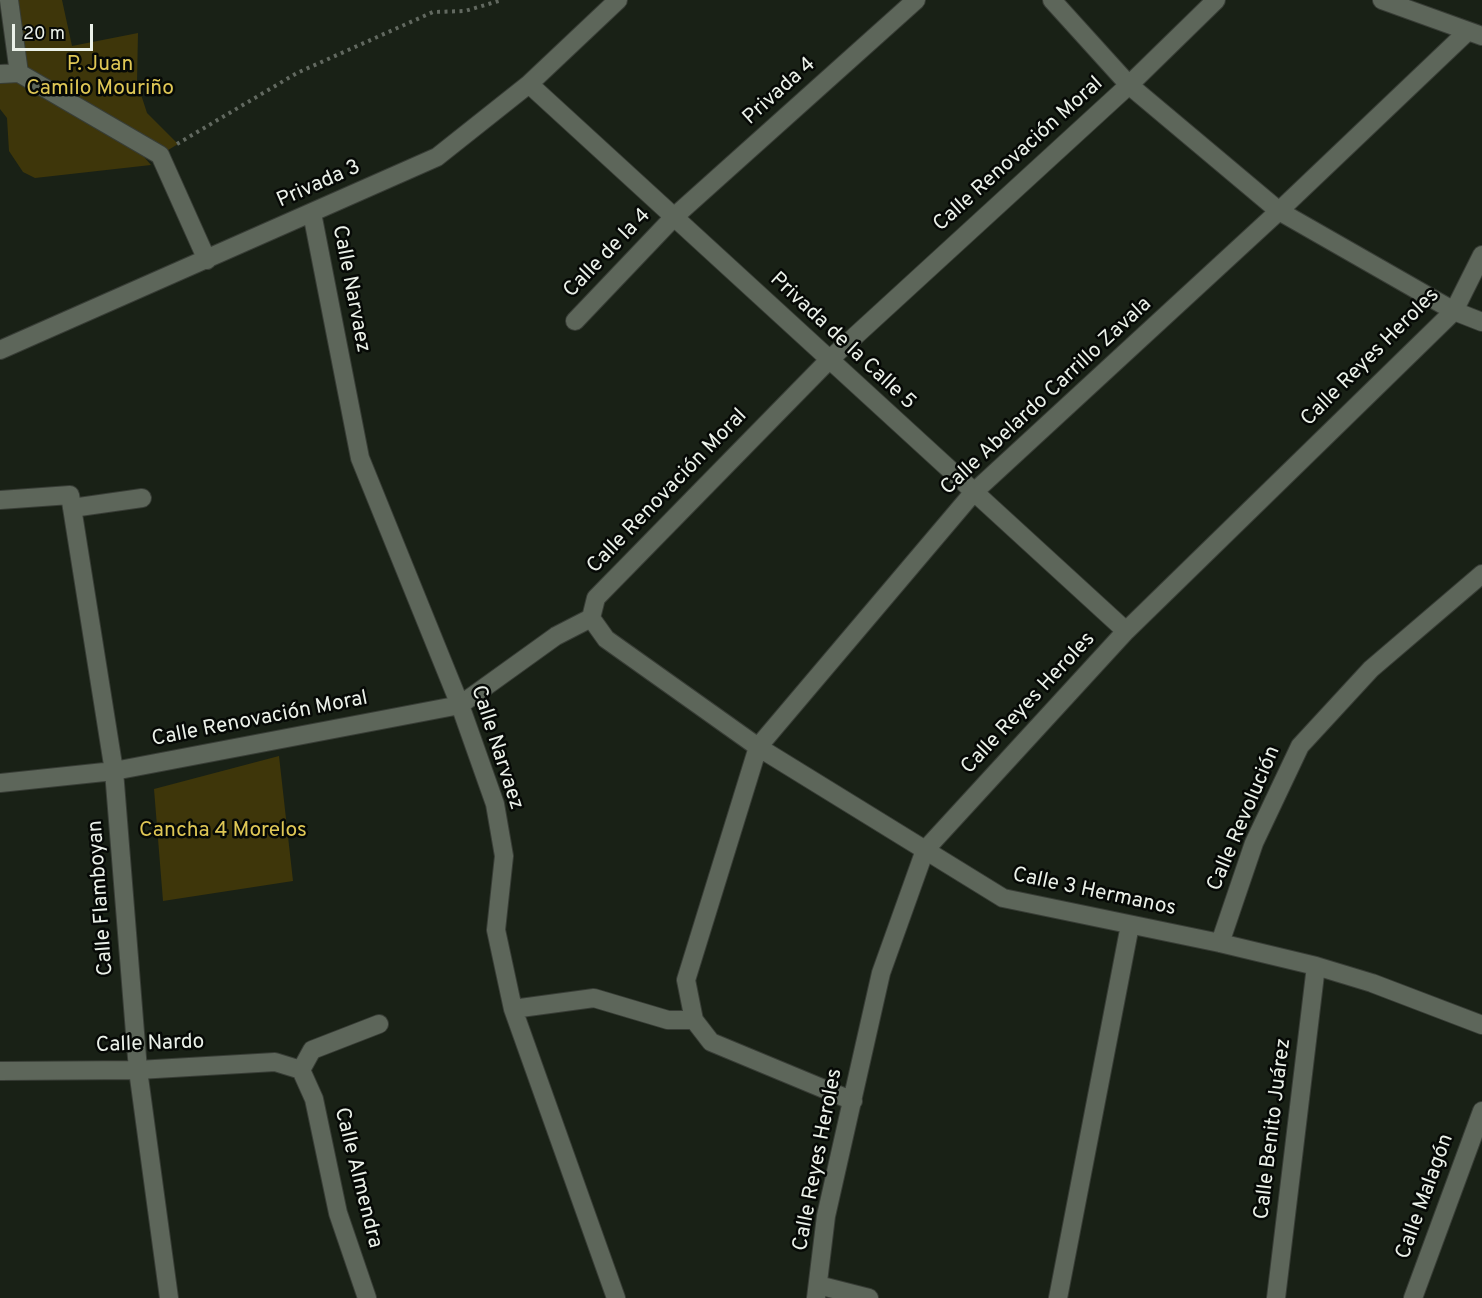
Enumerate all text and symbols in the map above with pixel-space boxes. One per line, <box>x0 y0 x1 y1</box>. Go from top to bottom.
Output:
scale bar <box>15 12 96 50</box>
text: 20 m <box>23 23 65 46</box>
park label: P. Juan Camilo Mouriño <box>26 53 174 103</box>
street label: Privada 4 <box>738 53 822 131</box>
street label: Calle Renovación Moral <box>929 72 1109 238</box>
street label: Privada 3 <box>273 155 365 215</box>
street label: Calle de la 4 <box>559 204 657 304</box>
street label: Calle Narvaez <box>325 223 375 355</box>
street label: Privada de la Calle 5 <box>764 268 920 416</box>
street label: Calle Reyes Heroles <box>1297 284 1445 432</box>
street label: Calle Abelardo Carrillo Zavala <box>936 293 1158 501</box>
street label: Calle Renovación Moral <box>583 404 753 580</box>
street label: Calle Reyes Heroles <box>957 628 1101 780</box>
street label: Calle Narvaez <box>464 683 528 813</box>
street label: Calle Renovación Moral <box>150 687 370 753</box>
street label: Calle Revolución <box>1203 743 1287 895</box>
street label: Calle Flamboyan <box>84 819 120 977</box>
park label: Cancha 4 Morelos <box>139 819 307 845</box>
street label: Calle 3 Hermanos <box>1010 863 1178 923</box>
street label: Calle Nardo <box>95 1031 205 1059</box>
street label: Calle Benito Juárez <box>1250 1037 1298 1221</box>
street label: Calle Reyes Heroles <box>789 1067 849 1253</box>
street label: Calle Almendra <box>327 1105 387 1251</box>
street label: Calle Malagón <box>1392 1131 1460 1263</box>

